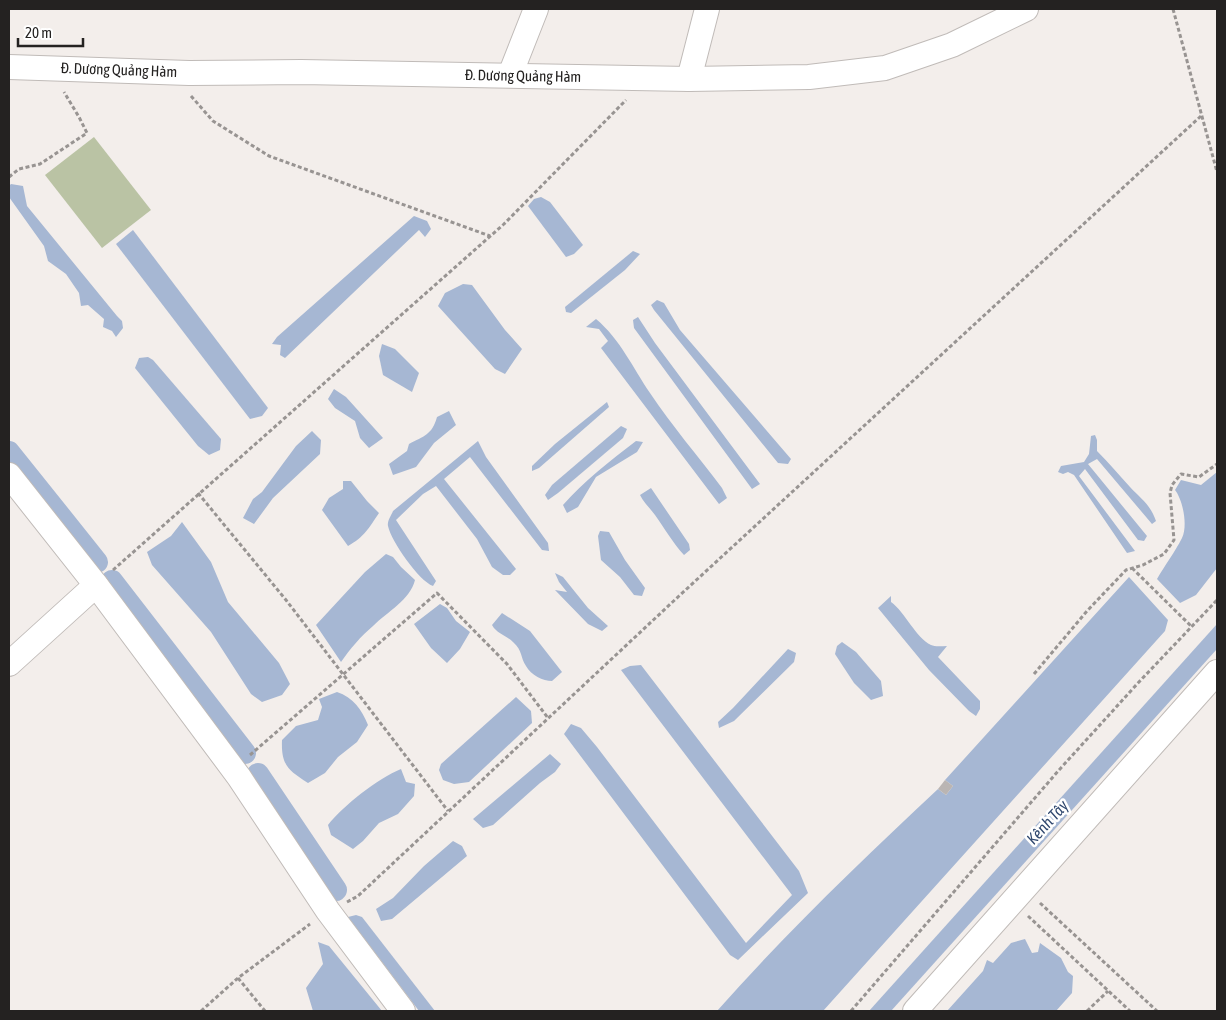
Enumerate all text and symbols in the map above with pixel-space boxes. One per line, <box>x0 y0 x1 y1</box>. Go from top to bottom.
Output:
scale bar <box>18 15 82 47</box>
text: 20 m <box>25 24 52 41</box>
street label: Đ. Dương Quảng Hàm <box>60 59 178 80</box>
street label: Đ. Dương Quảng Hàm <box>465 66 581 85</box>
water label: Kênh Tây <box>1023 796 1072 848</box>

